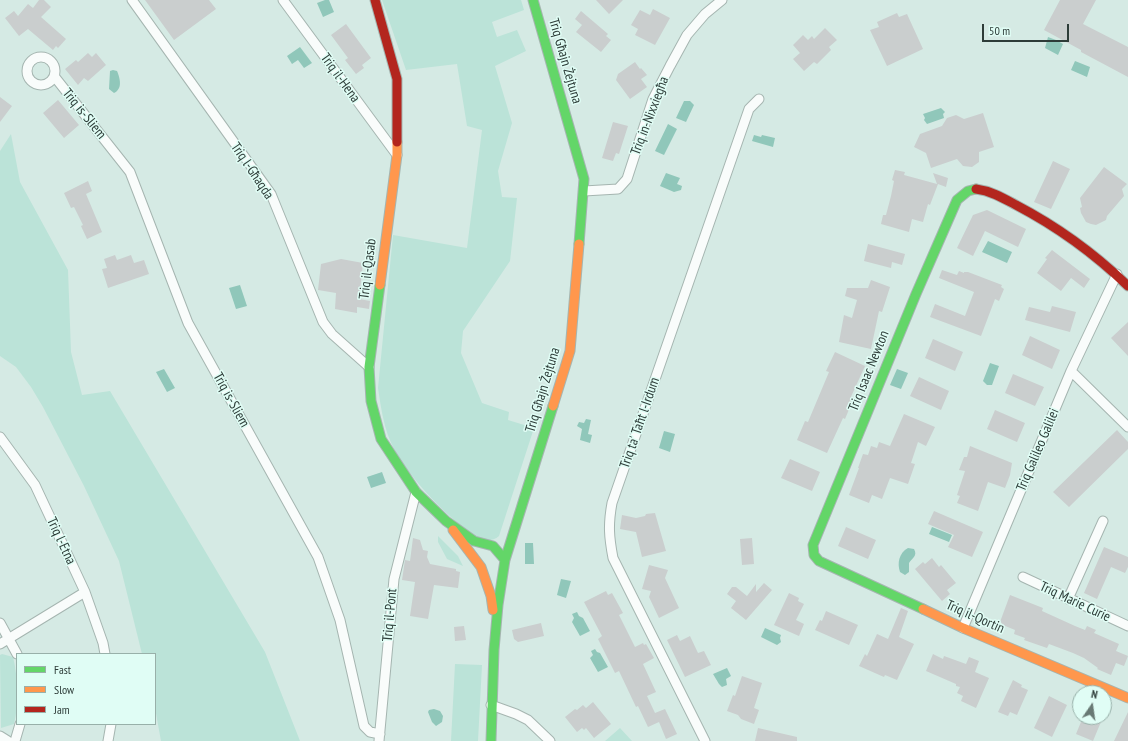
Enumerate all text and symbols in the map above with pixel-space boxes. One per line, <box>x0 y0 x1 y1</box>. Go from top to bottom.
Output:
street label: Triq Għajn Żejtuna <box>545 16 585 106</box>
scale bar <box>984 16 1071 42</box>
text: 50 m <box>989 23 1010 38</box>
street label: Triq il-Hena <box>317 50 363 106</box>
street label: Triq in-Nixxiegħa <box>627 74 673 158</box>
street label: Triq is-Sliem <box>59 85 109 143</box>
street label: Triq l-Għaqda <box>227 139 277 203</box>
street label: Triq il-Qasab <box>356 238 380 300</box>
street label: Triq Isaac Newton <box>845 328 893 414</box>
street label: Triq Għajn Żejtuna <box>522 346 564 434</box>
street label: Triq is-Sliem <box>209 370 253 430</box>
street label: Triq ta' Taħt l-Irdum <box>617 375 663 471</box>
street label: Triq Galileo Galilei <box>1013 406 1063 494</box>
street label: Triq l-Etna <box>43 515 79 567</box>
street label: Triq Marie Curie <box>1037 578 1113 626</box>
street label: Triq il-Pont <box>379 588 401 642</box>
street label: Triq il-Qortin <box>943 597 1007 637</box>
legend <box>16 653 156 725</box>
text: Fast <box>54 662 71 677</box>
text: Slow <box>54 682 74 697</box>
north arrow <box>1072 685 1112 725</box>
text: N <box>1090 687 1099 702</box>
text: Jam <box>54 702 70 717</box>

